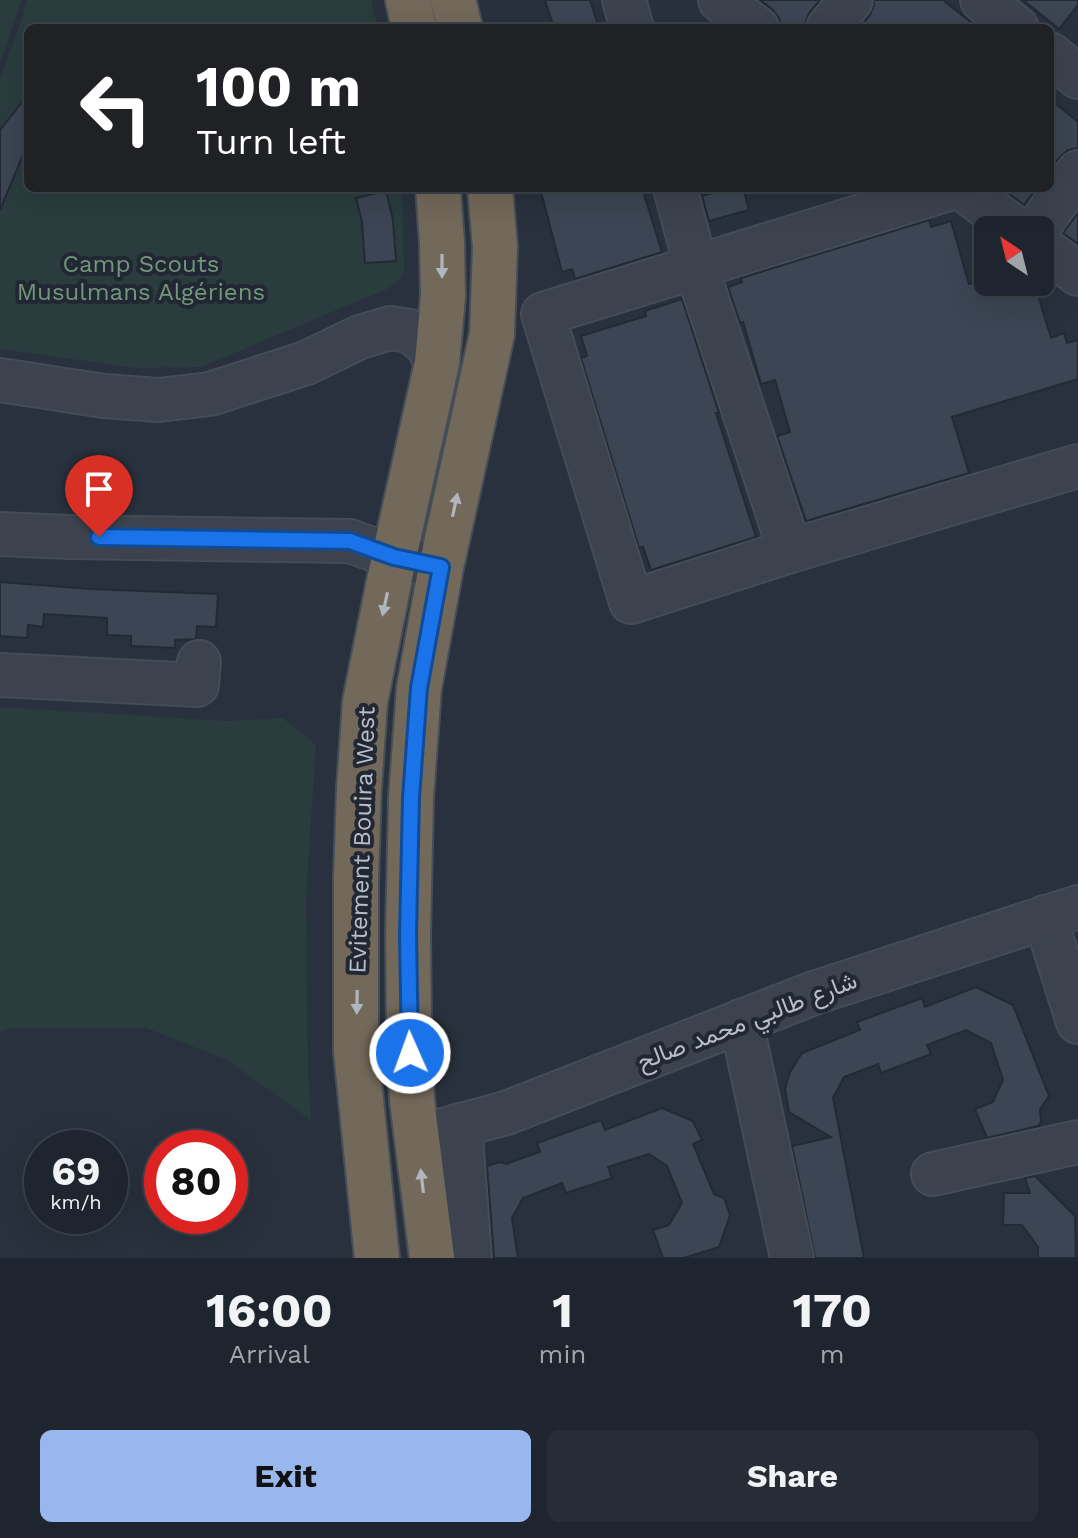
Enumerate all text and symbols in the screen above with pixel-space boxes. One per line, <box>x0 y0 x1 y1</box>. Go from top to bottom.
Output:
text: 100 m <box>196 54 361 120</box>
icon: left <box>64 56 168 160</box>
text: Turn left <box>196 121 346 163</box>
north arrow <box>974 216 1054 296</box>
map controls <box>974 216 1054 296</box>
park label: Camp Scouts Musulmans Algériens <box>17 250 265 306</box>
one-way arrow <box>436 254 448 279</box>
pin <box>65 455 133 537</box>
icon: arrive <box>77 467 121 511</box>
one-way arrow <box>449 492 462 517</box>
one-way arrow <box>378 592 391 617</box>
street label: Evitement Bouira West <box>343 706 381 974</box>
street label: شارع طالبي محمد صالح <box>633 966 863 1081</box>
one-way arrow <box>351 990 363 1015</box>
position arrow <box>368 1011 452 1095</box>
speed limit sign: 80 <box>144 1130 248 1234</box>
text: 69 <box>51 1148 101 1195</box>
one-way arrow <box>416 1168 429 1193</box>
text: km/h <box>50 1190 102 1214</box>
text: 16:00 <box>206 1282 333 1339</box>
text: 1 <box>552 1282 573 1339</box>
text: 170 <box>792 1282 872 1339</box>
text: Arrival <box>229 1339 310 1369</box>
text: min <box>539 1339 586 1369</box>
text: m <box>820 1339 845 1369</box>
button: Exit <box>40 1430 531 1522</box>
button: Share <box>547 1430 1038 1522</box>

